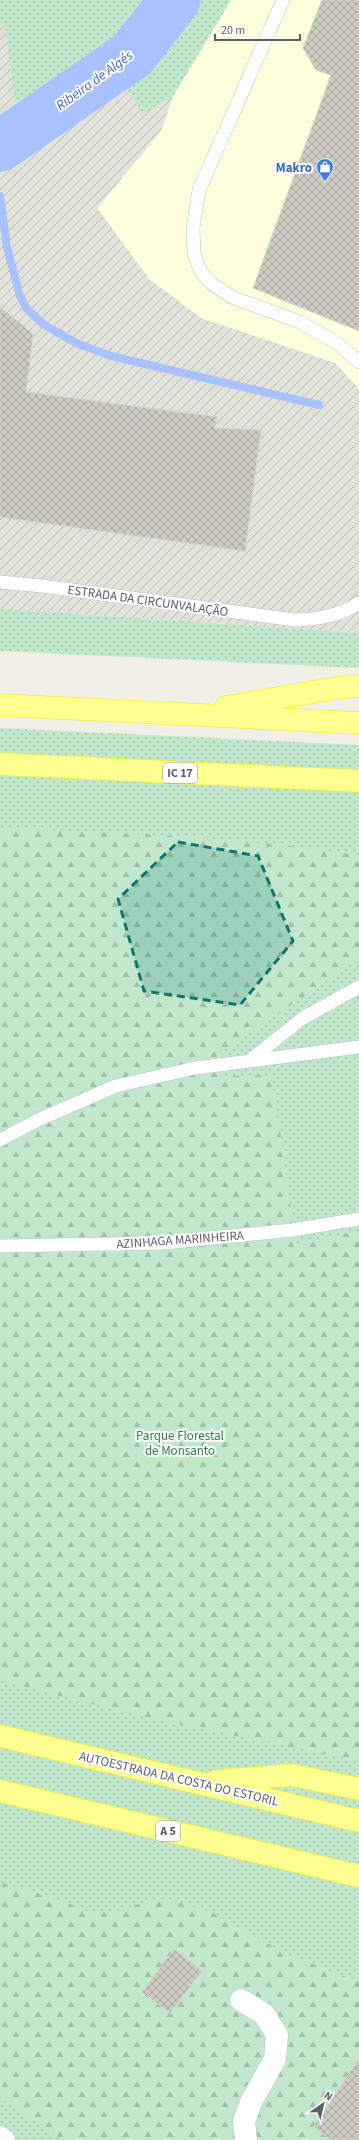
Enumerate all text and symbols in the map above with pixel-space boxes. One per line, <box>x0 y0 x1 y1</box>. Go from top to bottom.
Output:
scale bar <box>215 16 300 42</box>
text: 20 m <box>221 22 245 39</box>
water label: Ribeira de Algés <box>52 46 138 116</box>
shop icon: Makro <box>315 157 335 182</box>
place label: Makro <box>276 159 312 177</box>
street label: ESTRADA DA CIRCUNVALAÇÃO <box>66 581 229 621</box>
road number: IC 17 <box>163 763 197 783</box>
street label: AZINHAGA MARINHEIRA <box>116 1226 245 1253</box>
park label: Parque Florestal de Monsanto <box>136 1427 224 1460</box>
street label: AUTOESTRADA DA COSTA DO ESTORIL <box>77 1747 280 1811</box>
road number: A 5 <box>156 1821 180 1841</box>
north arrow <box>303 2084 343 2124</box>
text: N <box>321 2088 336 2104</box>

